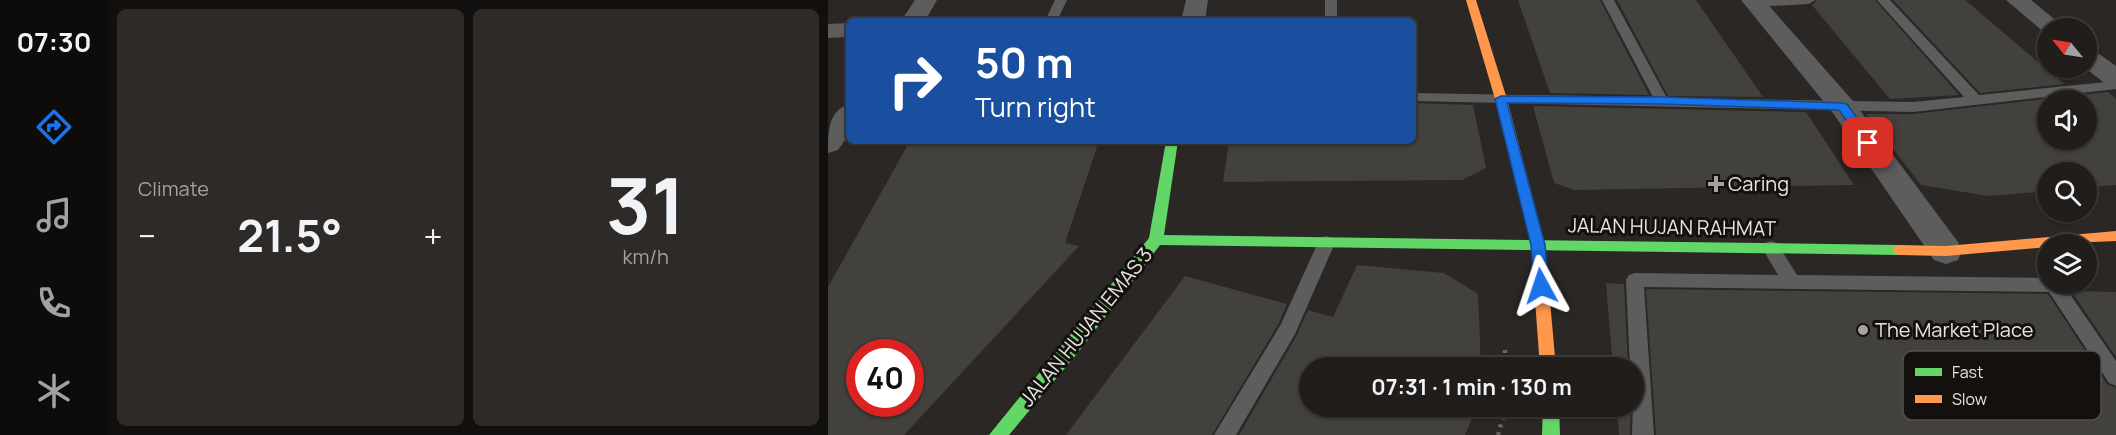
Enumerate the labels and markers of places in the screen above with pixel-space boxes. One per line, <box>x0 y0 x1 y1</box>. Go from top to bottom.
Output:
pin <box>1842 117 1893 168</box>
place label: Caring <box>1728 170 1789 197</box>
marker: Caring <box>1709 177 1723 191</box>
place label: The Market Place <box>1875 316 2033 343</box>
marker: The Market Place <box>1856 323 1870 337</box>

